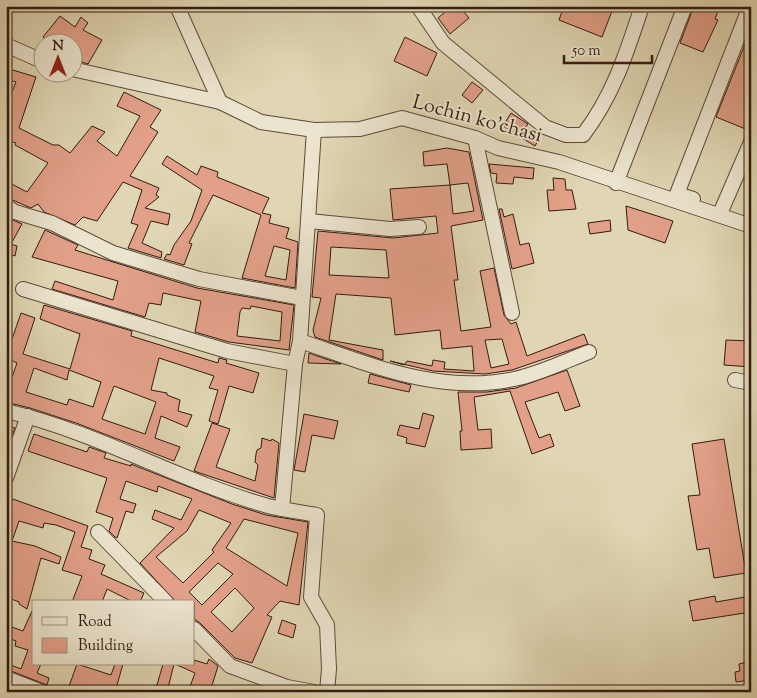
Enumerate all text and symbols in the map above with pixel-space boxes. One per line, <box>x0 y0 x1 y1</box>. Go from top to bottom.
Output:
north arrow <box>32 32 82 82</box>
scale bar <box>564 32 652 64</box>
text: N <box>52 37 64 57</box>
text: 50 m <box>571 41 601 62</box>
street label: Lochin ko'chasi <box>409 89 545 151</box>
legend <box>32 600 195 666</box>
text: Road <box>78 612 112 633</box>
text: Building <box>78 636 133 657</box>

